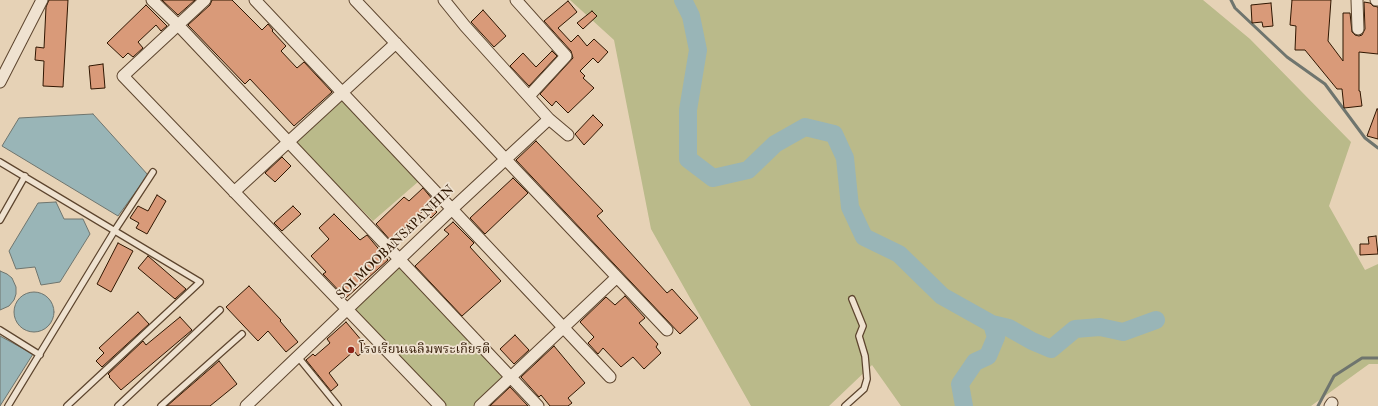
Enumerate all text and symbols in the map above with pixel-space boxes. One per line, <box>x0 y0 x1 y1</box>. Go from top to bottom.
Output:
street label: SOI MOOBANSAPANHIN <box>334 183 458 303</box>
place label: โรงเรียนเฉลิมพระเกียรติ <box>359 342 490 358</box>
marker: โรงเรียนเฉลิมพระเกียรติ <box>346 345 356 355</box>

